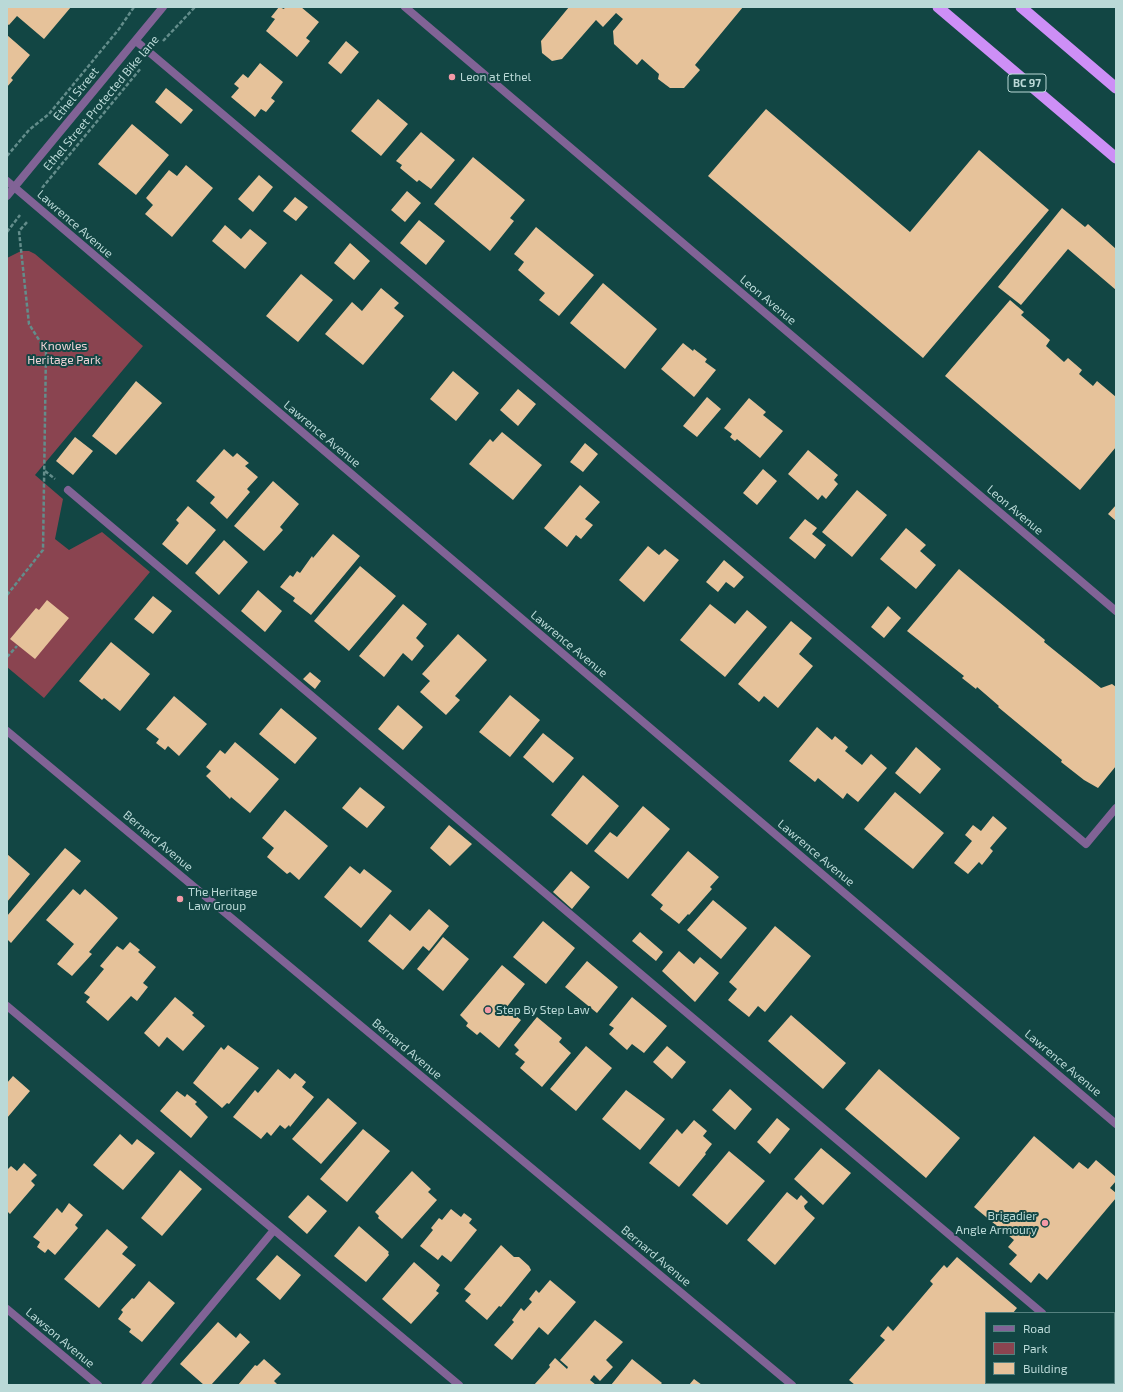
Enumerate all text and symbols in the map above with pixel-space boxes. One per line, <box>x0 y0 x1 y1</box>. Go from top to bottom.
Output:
street label: Ethel Street Protected Bike lane <box>40 32 162 174</box>
street label: Ethel Street <box>50 64 102 124</box>
place label: Leon at Ethel <box>460 70 531 84</box>
marker: Leon at Ethel <box>447 72 457 82</box>
road number: BC 97 <box>1008 74 1046 92</box>
street label: Lawrence Avenue <box>34 187 116 261</box>
street label: Leon Avenue <box>737 272 799 328</box>
park label: Knowles Heritage Park <box>27 339 101 367</box>
street label: Lawrence Avenue <box>281 398 363 470</box>
street label: Leon Avenue <box>984 482 1046 538</box>
street label: Lawrence Avenue <box>528 608 610 680</box>
street label: Bernard Avenue <box>120 808 196 874</box>
street label: Lawrence Avenue <box>775 817 857 889</box>
place label: The Heritage Law Group <box>188 885 258 913</box>
marker: The Heritage Law Group <box>175 894 185 904</box>
place label: Step By Step Law <box>496 1003 590 1017</box>
marker: Step By Step Law <box>483 1005 493 1015</box>
street label: Bernard Avenue <box>369 1016 445 1082</box>
street label: Lawrence Avenue <box>1022 1027 1104 1099</box>
place label: Brigadier Angle Armoury <box>956 1209 1037 1237</box>
marker: Brigadier Angle Armoury <box>1040 1218 1050 1228</box>
street label: Bernard Avenue <box>618 1223 694 1289</box>
street label: Lawson Avenue <box>23 1305 97 1371</box>
legend <box>985 1312 1115 1384</box>
text: Road <box>1023 1321 1051 1335</box>
text: Park <box>1023 1341 1048 1355</box>
text: Building <box>1023 1361 1067 1375</box>

